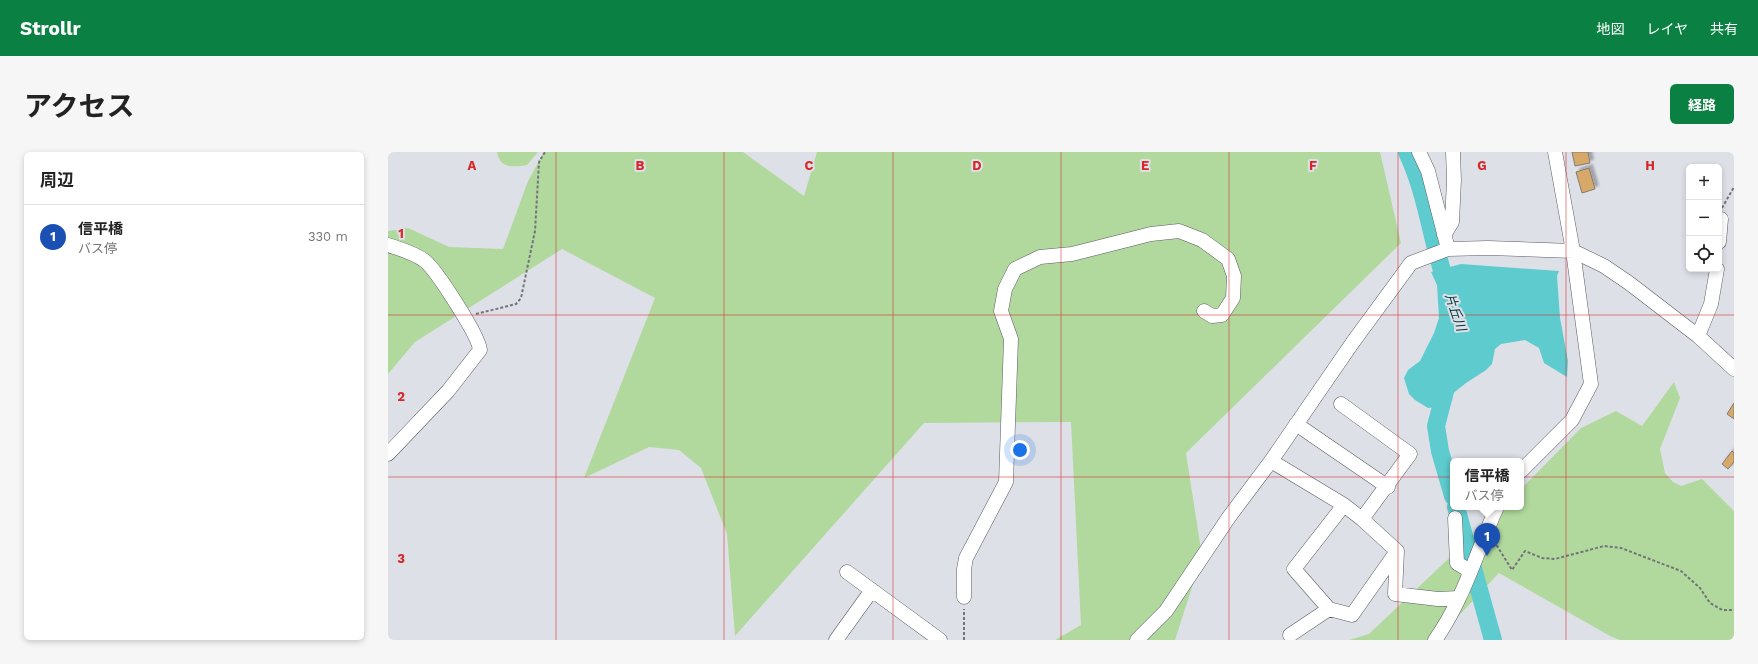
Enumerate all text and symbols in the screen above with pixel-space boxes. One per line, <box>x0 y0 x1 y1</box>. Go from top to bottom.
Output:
text: Strollr <box>20 17 81 40</box>
text: 地図 <box>1596 21 1624 37</box>
text: レイヤ <box>1646 21 1688 37</box>
text: 共有 <box>1710 21 1738 37</box>
button: 経路 <box>1670 84 1734 124</box>
text: アクセス <box>24 90 135 123</box>
text: A <box>468 158 477 173</box>
text: B <box>636 158 645 173</box>
text: C <box>805 158 814 173</box>
text: D <box>972 158 982 173</box>
text: E <box>1141 158 1149 173</box>
text: F <box>1309 158 1317 173</box>
text: G <box>1477 158 1487 173</box>
text: H <box>1645 158 1655 173</box>
map controls <box>1686 164 1722 272</box>
button: + <box>1686 164 1722 200</box>
text: 周辺 <box>40 170 74 190</box>
button: − <box>1686 200 1722 236</box>
text: 信平橋 <box>78 220 123 238</box>
text: 1 <box>398 226 404 241</box>
text: 1 <box>50 229 56 244</box>
text: 330 m <box>308 229 348 244</box>
button: locate <box>1686 236 1722 272</box>
text: バス停 <box>78 241 117 256</box>
water label: 片丘川 <box>1442 291 1470 335</box>
text: 2 <box>397 389 405 404</box>
your location <box>1010 440 1030 460</box>
popup <box>1450 458 1524 510</box>
text: 信平橋 <box>1464 467 1510 485</box>
text: バス停 <box>1464 488 1504 503</box>
pin: 1 <box>1474 523 1500 556</box>
text: 3 <box>397 551 405 566</box>

